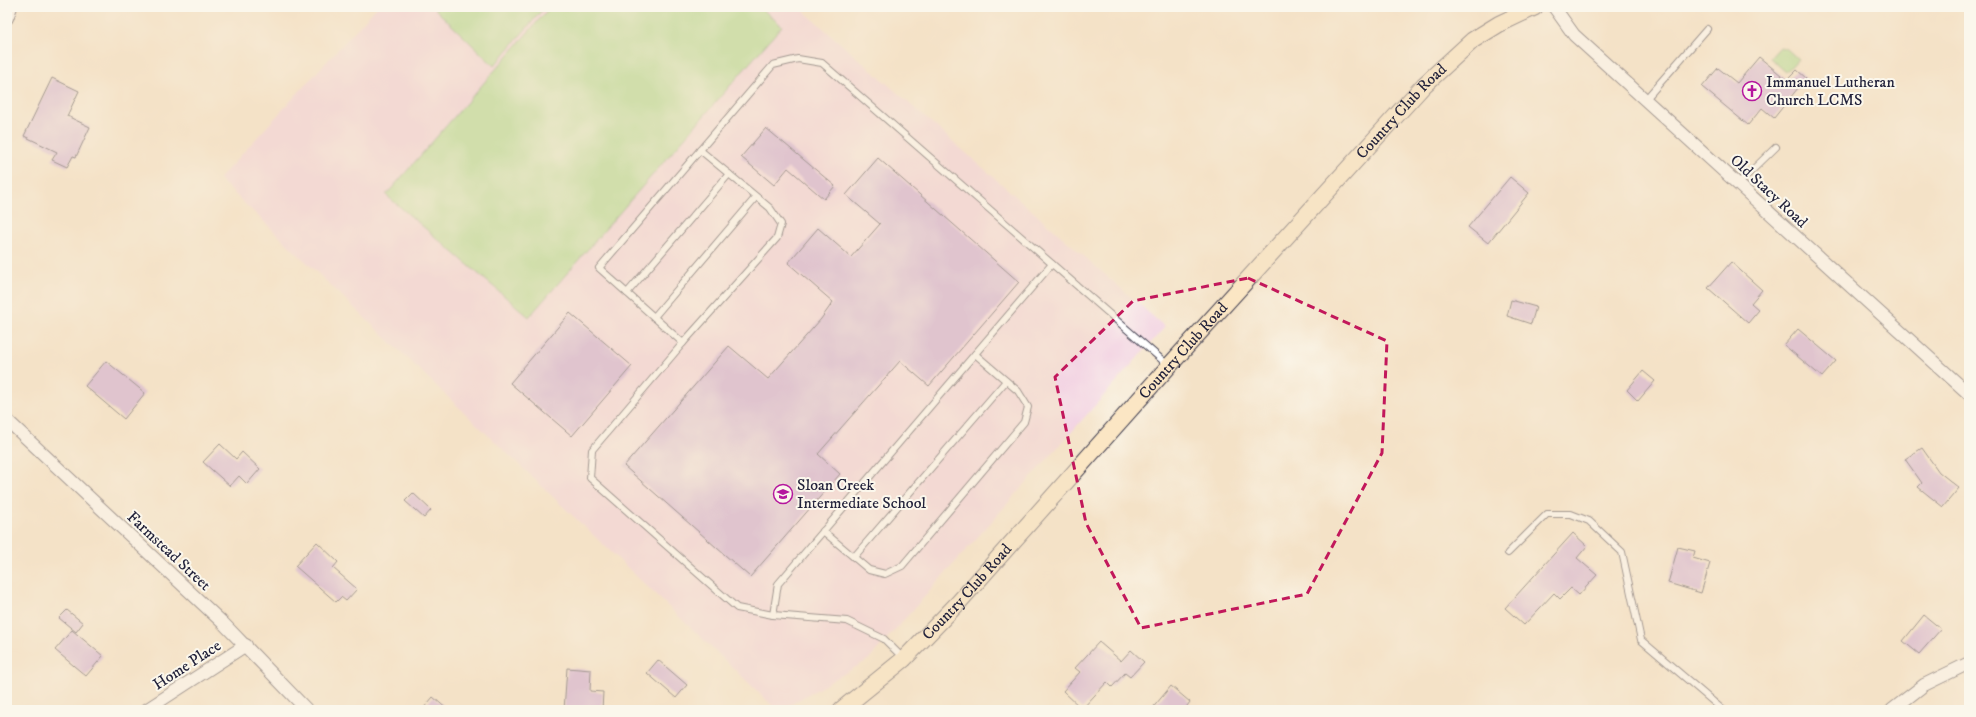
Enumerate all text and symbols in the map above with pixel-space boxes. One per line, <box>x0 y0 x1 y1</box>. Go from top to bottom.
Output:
street label: Country Club Road <box>1352 59 1451 163</box>
place label: Immanuel Lutheran Church LCMS <box>1766 72 1895 110</box>
church icon: Immanuel Lutheran Church LCMS <box>1741 80 1763 102</box>
street label: Old Stacy Road <box>1726 150 1812 232</box>
street label: Country Club Road <box>1134 298 1232 403</box>
place label: Sloan Creek Intermediate School <box>797 475 926 513</box>
school or university icon: Sloan Creek Intermediate School <box>772 483 794 505</box>
street label: Farmstead Street <box>123 507 215 595</box>
street label: Country Club Road <box>918 540 1016 644</box>
street label: Home Place <box>149 635 225 694</box>

